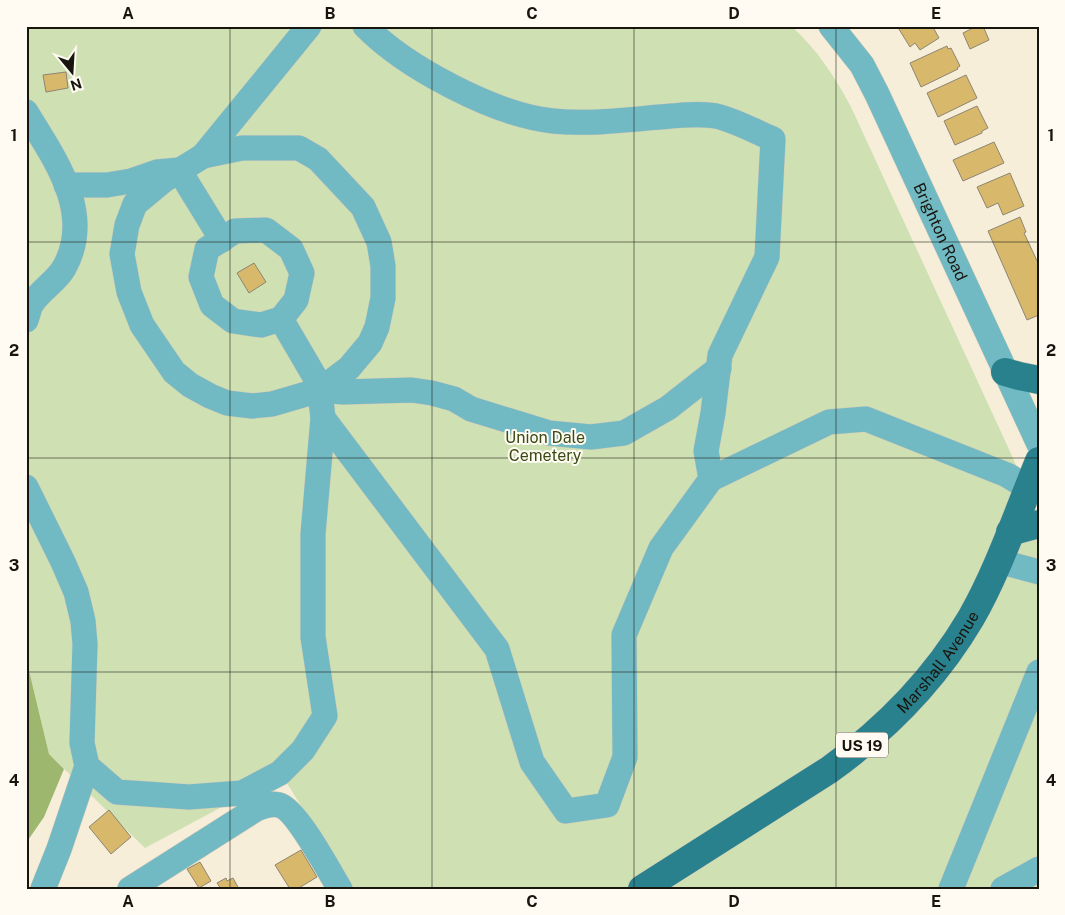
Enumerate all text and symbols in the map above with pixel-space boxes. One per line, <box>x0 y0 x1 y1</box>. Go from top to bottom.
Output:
text: A <box>122 4 134 23</box>
text: B <box>325 4 336 23</box>
text: C <box>526 4 538 23</box>
text: D <box>728 4 740 23</box>
text: E <box>931 4 941 23</box>
north arrow <box>48 48 98 98</box>
text: N <box>68 75 84 94</box>
text: 1 <box>11 126 17 145</box>
text: 1 <box>1048 126 1054 145</box>
street label: Brighton Road <box>910 179 972 284</box>
text: 2 <box>9 341 19 360</box>
text: 2 <box>1046 341 1056 360</box>
park label: Union Dale Cemetery <box>505 428 585 465</box>
text: 3 <box>9 556 19 575</box>
text: 3 <box>1046 556 1056 575</box>
street label: Marshall Avenue <box>893 607 983 717</box>
road number: US 19 <box>836 732 888 758</box>
text: 4 <box>9 771 20 790</box>
text: 4 <box>1046 771 1057 790</box>
text: A <box>122 892 134 911</box>
text: B <box>325 892 336 911</box>
text: C <box>526 892 538 911</box>
text: D <box>728 892 740 911</box>
text: E <box>931 892 941 911</box>

